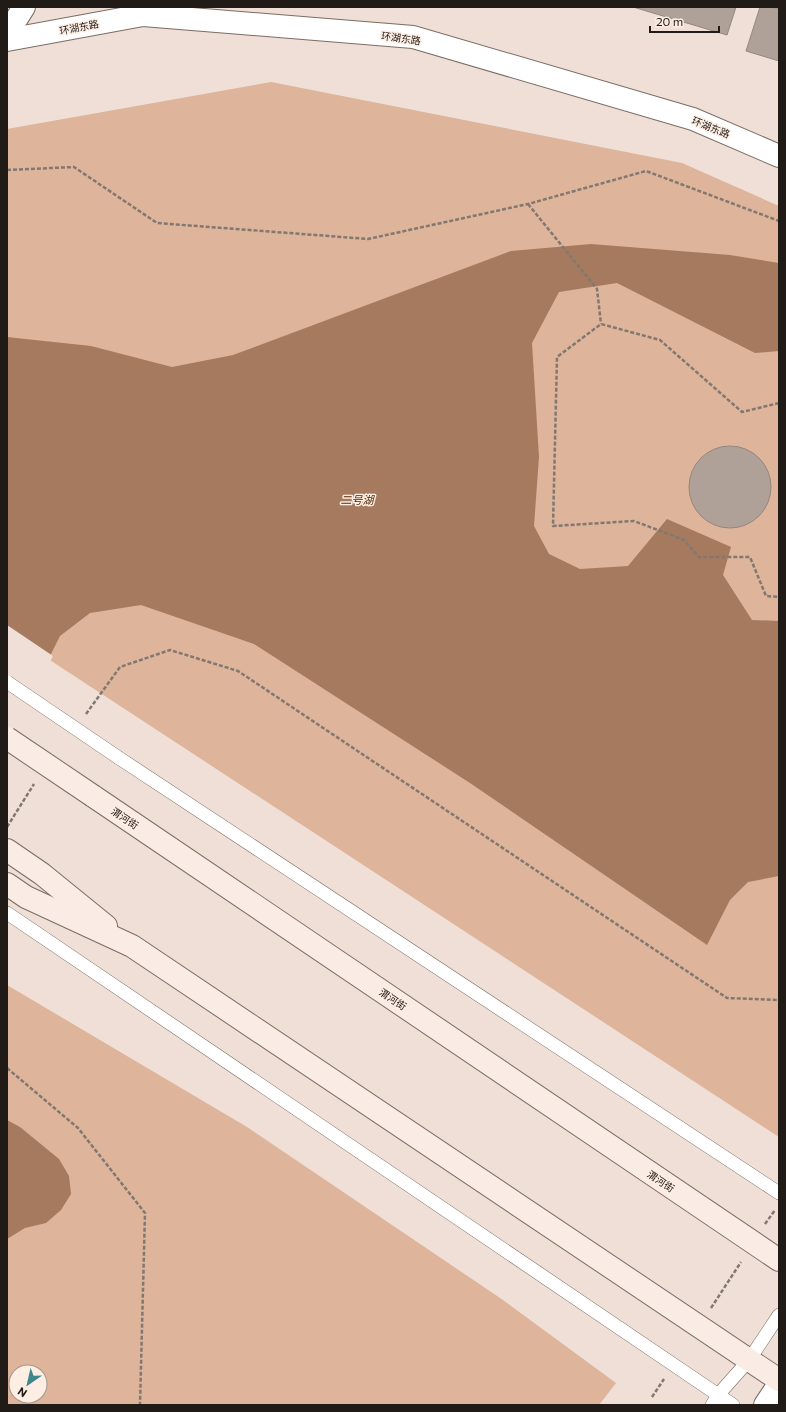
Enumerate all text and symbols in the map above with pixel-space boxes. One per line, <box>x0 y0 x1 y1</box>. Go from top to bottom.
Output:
scale bar <box>650 8 719 34</box>
text: 20 m <box>656 14 683 28</box>
street label: 环湖东路 <box>58 17 100 37</box>
street label: 环湖东路 <box>380 29 422 47</box>
street label: 环湖东路 <box>690 114 732 140</box>
water label: 二号湖 <box>341 493 375 506</box>
street label: 渭河街 <box>109 805 141 831</box>
street label: 渭河街 <box>377 986 409 1012</box>
street label: 渭河街 <box>645 1168 677 1194</box>
north arrow <box>8 1364 48 1404</box>
text: N <box>15 1385 29 1400</box>

